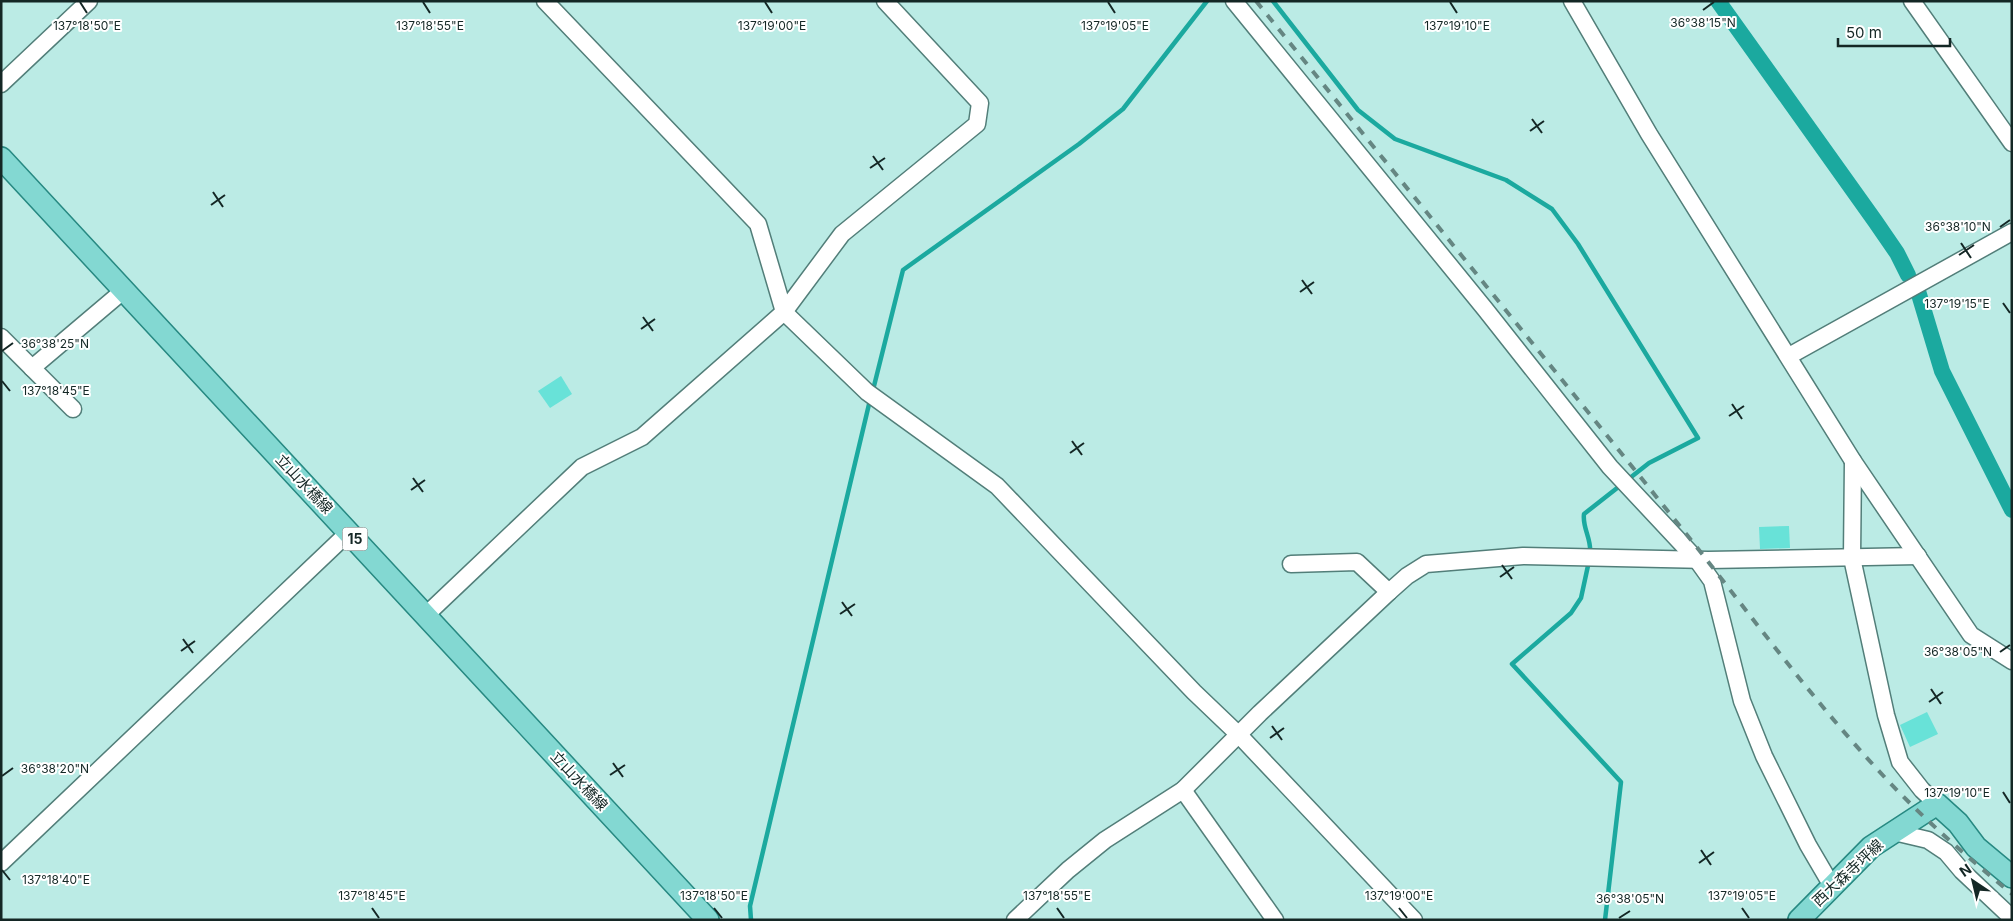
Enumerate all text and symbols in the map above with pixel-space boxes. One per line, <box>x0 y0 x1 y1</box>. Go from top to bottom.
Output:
text: 36°38'15"N <box>1670 15 1736 30</box>
scale bar <box>1838 15 1950 47</box>
text: 137°18'50"E <box>53 18 121 33</box>
text: 137°18'55"E <box>396 18 464 33</box>
text: 137°19'00"E <box>738 18 806 33</box>
text: 137°19'05"E <box>1081 18 1149 33</box>
text: 137°19'10"E <box>1424 18 1490 33</box>
text: 50 m <box>1846 23 1882 42</box>
text: 36°38'10"N <box>1925 219 1991 234</box>
text: 137°19'15"E <box>1924 296 1990 311</box>
text: 36°38'25"N <box>21 336 89 351</box>
text: 137°18'45"E <box>22 383 90 398</box>
street label: 立山水橋線 <box>272 450 337 518</box>
road number: 15 <box>342 528 368 550</box>
text: 36°38'05"N <box>1924 644 1992 659</box>
street label: 立山水橋線 <box>547 747 612 815</box>
text: 36°38'20"N <box>21 761 89 776</box>
text: 137°19'10"E <box>1924 785 1990 800</box>
street label: 西大森寺坪線 <box>1808 835 1887 910</box>
north arrow <box>1948 856 1998 906</box>
text: N <box>1956 860 1975 880</box>
text: 137°18'40"E <box>22 872 90 887</box>
text: 137°18'45"E <box>338 888 406 903</box>
text: 137°18'50"E <box>680 888 748 903</box>
text: 137°18'55"E <box>1023 888 1091 903</box>
text: 137°19'00"E <box>1365 888 1433 903</box>
text: 137°19'05"E <box>1708 888 1776 903</box>
text: 36°38'05"N <box>1596 891 1664 906</box>

